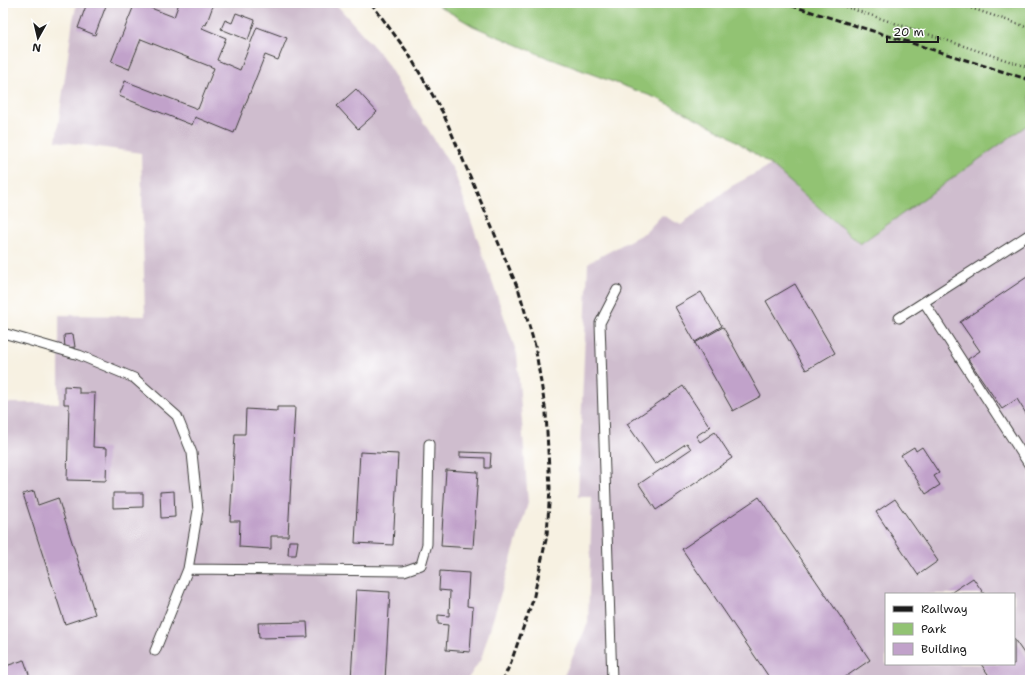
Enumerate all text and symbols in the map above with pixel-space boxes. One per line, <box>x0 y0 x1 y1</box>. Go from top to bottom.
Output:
north arrow <box>18 18 58 58</box>
scale bar <box>887 18 938 44</box>
text: 20 m <box>893 24 924 40</box>
text: N <box>31 39 42 55</box>
legend <box>885 593 1015 665</box>
text: Railway <box>921 601 968 617</box>
text: Park <box>921 621 947 637</box>
text: Building <box>921 641 967 657</box>

